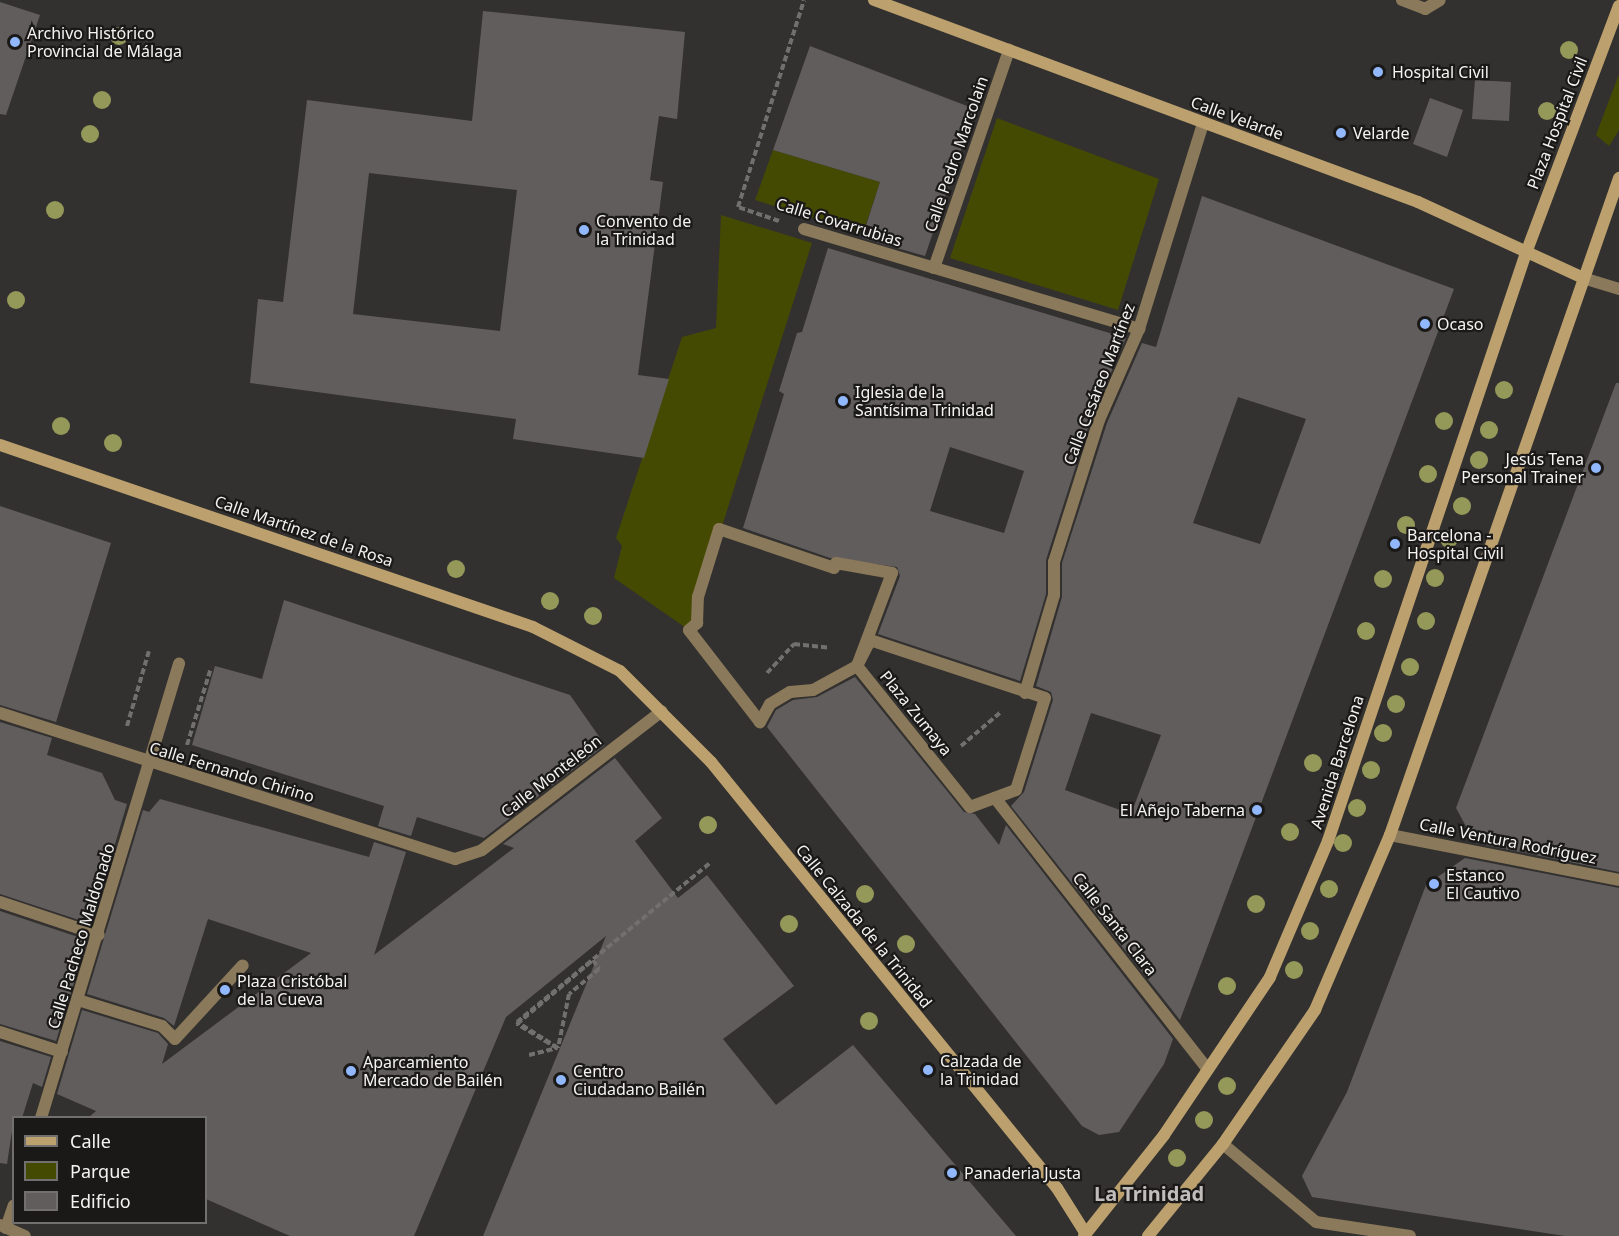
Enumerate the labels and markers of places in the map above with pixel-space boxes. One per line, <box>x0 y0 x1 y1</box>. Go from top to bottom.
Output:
place label: Archivo Histórico Provincial de Málaga <box>27 23 182 61</box>
marker: Archivo Histórico Provincial de Málaga <box>8 35 22 49</box>
place label: Hospital Civil <box>1392 62 1489 82</box>
marker: Hospital Civil <box>1369 63 1387 81</box>
place label: Velarde <box>1353 123 1410 143</box>
marker: Velarde <box>1334 126 1348 140</box>
place label: Convento de la Trinidad <box>596 211 691 249</box>
marker: Convento de la Trinidad <box>577 223 591 237</box>
place label: Ocaso <box>1437 314 1483 334</box>
marker: Ocaso <box>1418 317 1432 331</box>
place label: Iglesia de la Santísima Trinidad <box>855 382 994 420</box>
marker: Iglesia de la Santísima Trinidad <box>836 394 850 408</box>
place label: Jesús Tena Personal Trainer <box>1461 449 1584 487</box>
marker: Jesús Tena Personal Trainer <box>1589 461 1603 475</box>
place label: Barcelona - Hospital Civil <box>1407 525 1504 563</box>
marker: Barcelona - Hospital Civil <box>1388 537 1402 551</box>
place label: El Añejo Taberna <box>1120 800 1245 820</box>
marker: El Añejo Taberna <box>1250 803 1264 817</box>
place label: Estanco El Cautivo <box>1446 865 1520 903</box>
marker: Estanco El Cautivo <box>1427 877 1441 891</box>
place label: Plaza Cristóbal de la Cueva <box>237 971 347 1009</box>
marker: Plaza Cristóbal de la Cueva <box>218 983 232 997</box>
place label: Calzada de la Trinidad <box>940 1051 1022 1089</box>
place label: Aparcamiento Mercado de Bailén <box>363 1052 503 1090</box>
place label: Centro Ciudadano Bailén <box>573 1061 705 1099</box>
marker: Calzada de la Trinidad <box>921 1063 935 1077</box>
marker: Aparcamiento Mercado de Bailén <box>344 1064 358 1078</box>
marker: Centro Ciudadano Bailén <box>554 1073 568 1087</box>
place label: Panaderia Justa <box>964 1163 1081 1183</box>
marker: Panaderia Justa <box>945 1166 959 1180</box>

